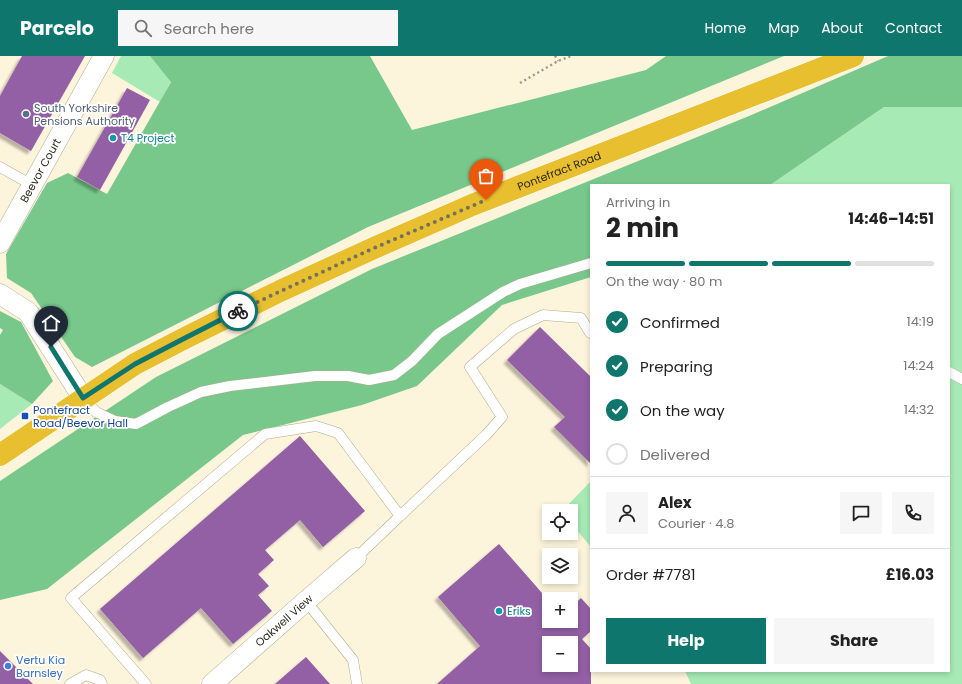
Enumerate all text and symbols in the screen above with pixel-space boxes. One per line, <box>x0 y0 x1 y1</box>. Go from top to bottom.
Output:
search box <box>118 10 398 46</box>
text: Parcelo <box>20 15 94 42</box>
icon: search <box>132 17 154 39</box>
text: Search here <box>164 18 254 39</box>
text: Home <box>704 18 746 38</box>
text: Map <box>768 18 799 38</box>
text: About <box>821 18 863 38</box>
text: Contact <box>885 18 942 38</box>
place label: South Yorkshire Pensions Authority <box>34 100 136 129</box>
marker: South Yorkshire Pensions Authority <box>21 109 31 119</box>
place label: T4 Project <box>121 130 175 146</box>
marker: T4 Project <box>108 133 118 143</box>
street label: Beevor Court <box>16 135 65 206</box>
street label: Pontefract Road <box>515 147 603 195</box>
pin <box>469 159 503 200</box>
icon: bag <box>475 165 497 187</box>
text: Arriving in <box>606 193 670 212</box>
text: 14:46–14:51 <box>848 208 934 229</box>
text: 2 min <box>606 210 679 246</box>
text: On the way · 80 m <box>606 272 722 291</box>
courier <box>218 291 258 331</box>
icon: bike <box>227 300 249 322</box>
pin <box>34 306 68 347</box>
icon: check <box>606 311 628 333</box>
icon: home <box>40 312 62 334</box>
text: Confirmed <box>640 312 720 333</box>
text: 14:19 <box>907 312 934 331</box>
icon: check <box>606 355 628 377</box>
text: Preparing <box>640 356 713 377</box>
text: 14:24 <box>903 356 934 375</box>
icon: check <box>606 399 628 421</box>
text: On the way <box>640 400 725 421</box>
text: 14:32 <box>904 400 934 419</box>
place label: Pontefract Road/Beevor Hall <box>33 402 128 431</box>
marker: Pontefract Road/Beevor Hall <box>20 411 30 421</box>
text: Delivered <box>640 444 710 465</box>
button: person <box>606 492 648 534</box>
text: Alex <box>658 492 692 513</box>
button: chat <box>840 492 882 534</box>
button: phone <box>892 492 934 534</box>
map controls <box>542 504 578 672</box>
button: locate <box>542 504 578 540</box>
text: Courier · 4.8 <box>658 514 734 533</box>
button: layers <box>542 548 578 584</box>
text: Order #7781 <box>606 564 696 585</box>
text: £16.03 <box>886 564 934 585</box>
street label: Oakwell View <box>252 591 316 650</box>
button: + <box>542 592 578 628</box>
place label: Eriks <box>507 603 531 619</box>
marker: Eriks <box>494 606 504 616</box>
button: Help <box>606 618 766 664</box>
button: Share <box>774 618 934 664</box>
button: − <box>542 636 578 672</box>
place label: Vertu Kia Barnsley <box>16 652 65 681</box>
marker: Vertu Kia Barnsley <box>3 661 13 671</box>

